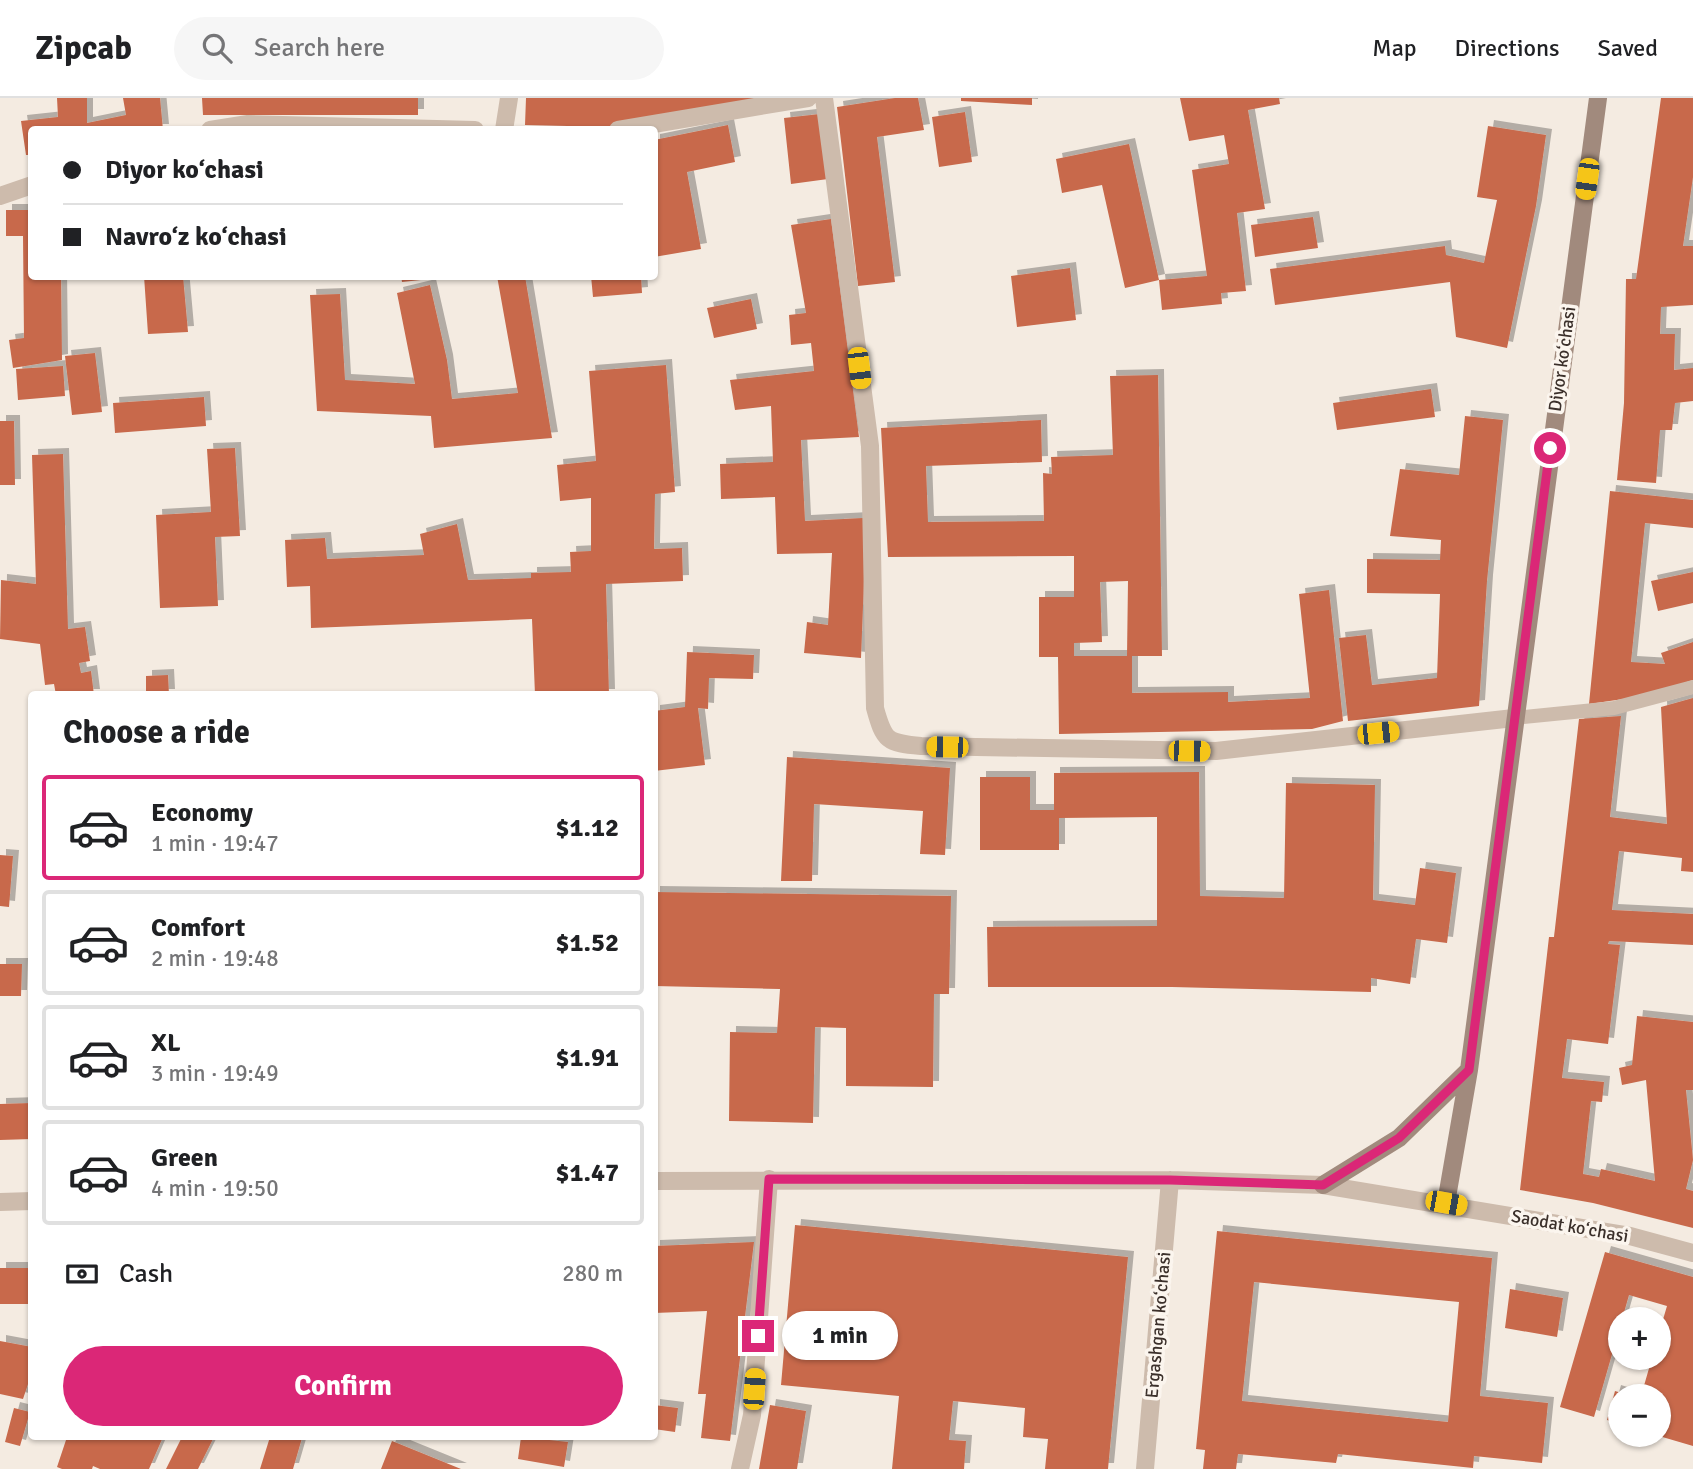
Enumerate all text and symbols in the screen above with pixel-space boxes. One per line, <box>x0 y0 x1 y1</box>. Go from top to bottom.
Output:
search box <box>174 17 664 80</box>
text: Zipcab <box>35 28 132 69</box>
icon: search <box>198 29 236 67</box>
text: Search here <box>254 32 385 64</box>
text: Map <box>1372 33 1417 63</box>
text: Directions <box>1455 33 1560 63</box>
text: Saved <box>1598 33 1658 63</box>
text: Diyor koʻchasi <box>105 154 264 186</box>
car <box>1574 157 1601 201</box>
text: Navroʻz koʻchasi <box>105 221 287 253</box>
street label: Diyor koʻchasi <box>1544 305 1580 413</box>
car <box>847 346 872 390</box>
route start <box>1534 432 1566 464</box>
text: Choose a ride <box>63 713 250 752</box>
car <box>1357 720 1400 746</box>
car <box>926 736 969 758</box>
car <box>1168 740 1211 762</box>
icon: car <box>67 796 130 859</box>
text: Economy <box>151 797 253 829</box>
text: $1.12 <box>555 812 619 844</box>
text: 1 min · 19:47 <box>151 829 279 858</box>
icon: car <box>67 911 130 974</box>
text: Comfort <box>151 912 245 944</box>
text: $1.52 <box>555 927 619 959</box>
text: 2 min · 19:48 <box>151 944 279 973</box>
icon: car <box>67 1026 130 1089</box>
text: XL <box>151 1027 181 1059</box>
text: $1.91 <box>555 1042 619 1074</box>
text: 3 min · 19:49 <box>151 1059 279 1088</box>
icon: car <box>67 1141 130 1204</box>
text: Green <box>151 1142 218 1174</box>
text: $1.47 <box>555 1157 619 1189</box>
text: 4 min · 19:50 <box>151 1174 279 1203</box>
car <box>1424 1189 1469 1217</box>
street label: Saodat koʻchasi <box>1510 1205 1630 1247</box>
street label: Ergashgan koʻchasi <box>1141 1251 1175 1399</box>
icon: cash <box>63 1255 101 1293</box>
text: Cash <box>119 1258 173 1290</box>
text: 280 m <box>562 1259 623 1288</box>
map controls <box>1608 1307 1671 1447</box>
button: + <box>1608 1307 1671 1370</box>
callout: 1 min <box>782 1312 898 1360</box>
route end <box>742 1320 774 1352</box>
text: 1 min <box>812 1321 868 1350</box>
button: Confirm <box>63 1346 623 1426</box>
car <box>743 1367 766 1411</box>
button: − <box>1608 1384 1671 1447</box>

